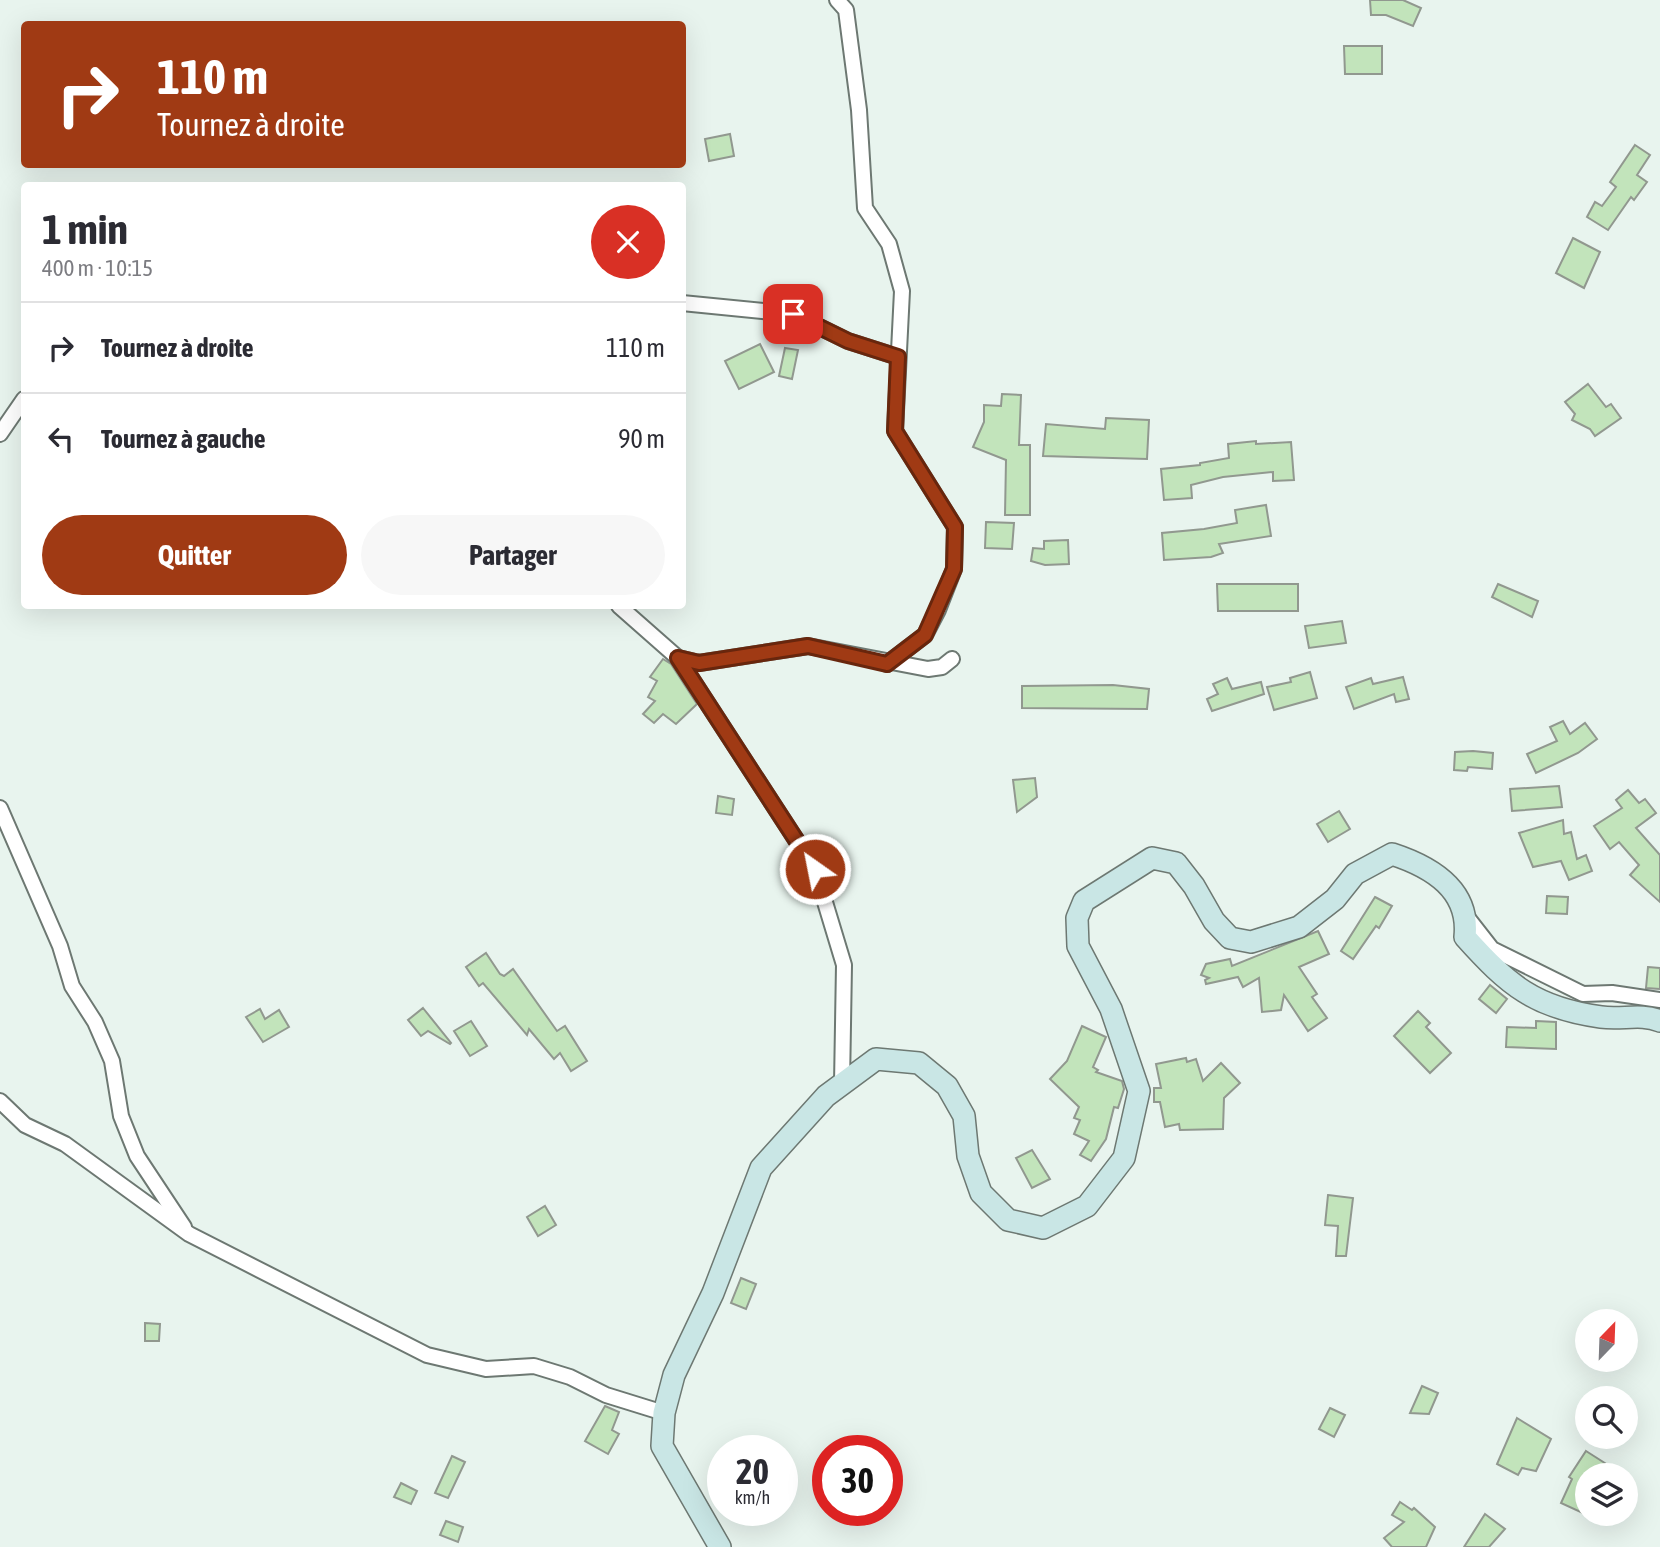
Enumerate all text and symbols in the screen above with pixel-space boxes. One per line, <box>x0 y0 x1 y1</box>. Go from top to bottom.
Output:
text: 110 m <box>157 48 268 104</box>
icon: right <box>42 49 133 140</box>
text: Tournez à droite <box>157 106 345 143</box>
text: 1 min <box>42 205 128 253</box>
button: close <box>591 205 665 279</box>
text: 400 m · 10:15 <box>42 255 153 281</box>
pin <box>763 284 823 344</box>
icon: arrive <box>774 295 812 333</box>
icon: right <box>42 329 80 367</box>
text: Tournez à droite <box>101 333 254 363</box>
text: 110 m <box>606 333 665 363</box>
icon: left <box>42 420 80 458</box>
text: Tournez à gauche <box>101 424 266 454</box>
text: 90 m <box>618 424 665 454</box>
button: Quitter <box>42 515 347 595</box>
button: Partager <box>361 515 665 595</box>
position arrow <box>778 832 852 906</box>
north arrow <box>1575 1309 1638 1372</box>
map controls <box>1575 1309 1638 1526</box>
button: search <box>1575 1386 1638 1449</box>
speed limit sign: 30 <box>812 1435 903 1526</box>
text: 20 <box>736 1451 769 1491</box>
button: layers <box>1575 1463 1638 1526</box>
text: km/h <box>735 1487 770 1508</box>

